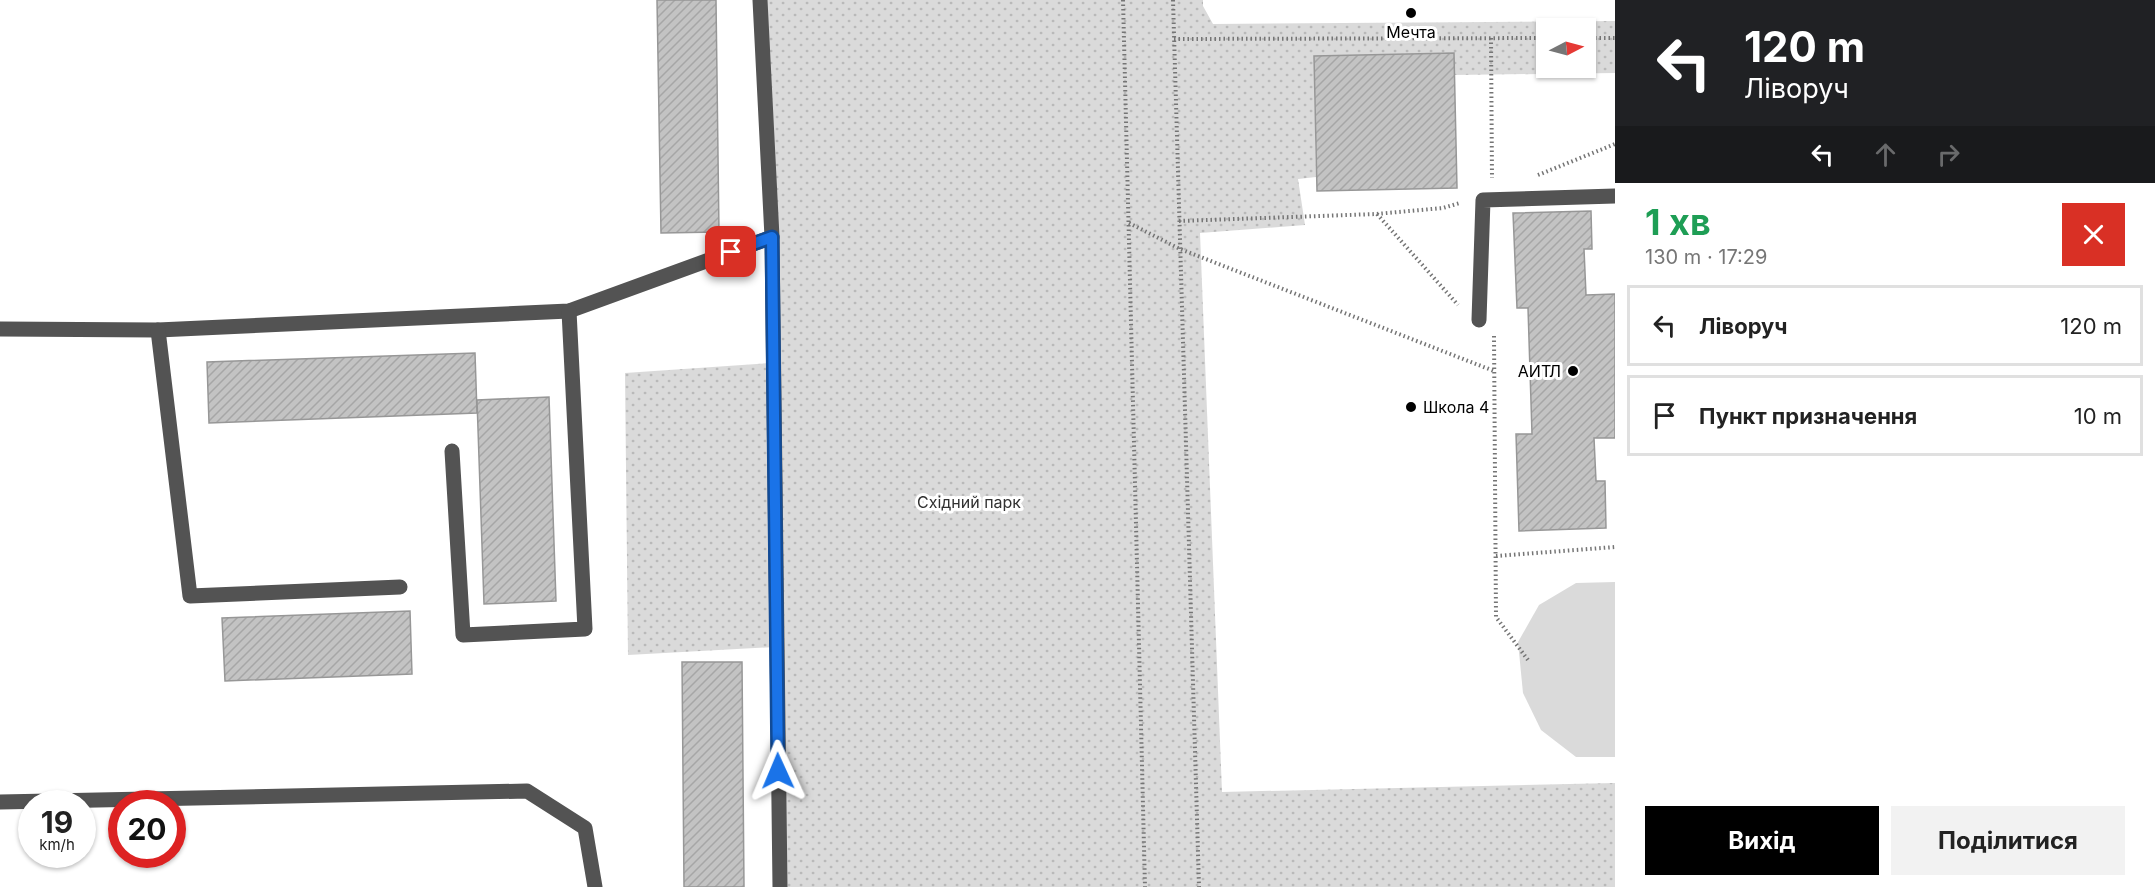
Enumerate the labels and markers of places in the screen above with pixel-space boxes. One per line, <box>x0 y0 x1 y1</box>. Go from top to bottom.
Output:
marker: Мечта <box>1404 6 1418 20</box>
place label: Мечта <box>1386 22 1436 42</box>
pin <box>705 226 756 277</box>
place label: АИТЛ <box>1518 361 1561 381</box>
marker: АИТЛ <box>1566 364 1580 378</box>
place label: Школа 4 <box>1423 397 1489 417</box>
marker: Школа 4 <box>1404 400 1418 414</box>

